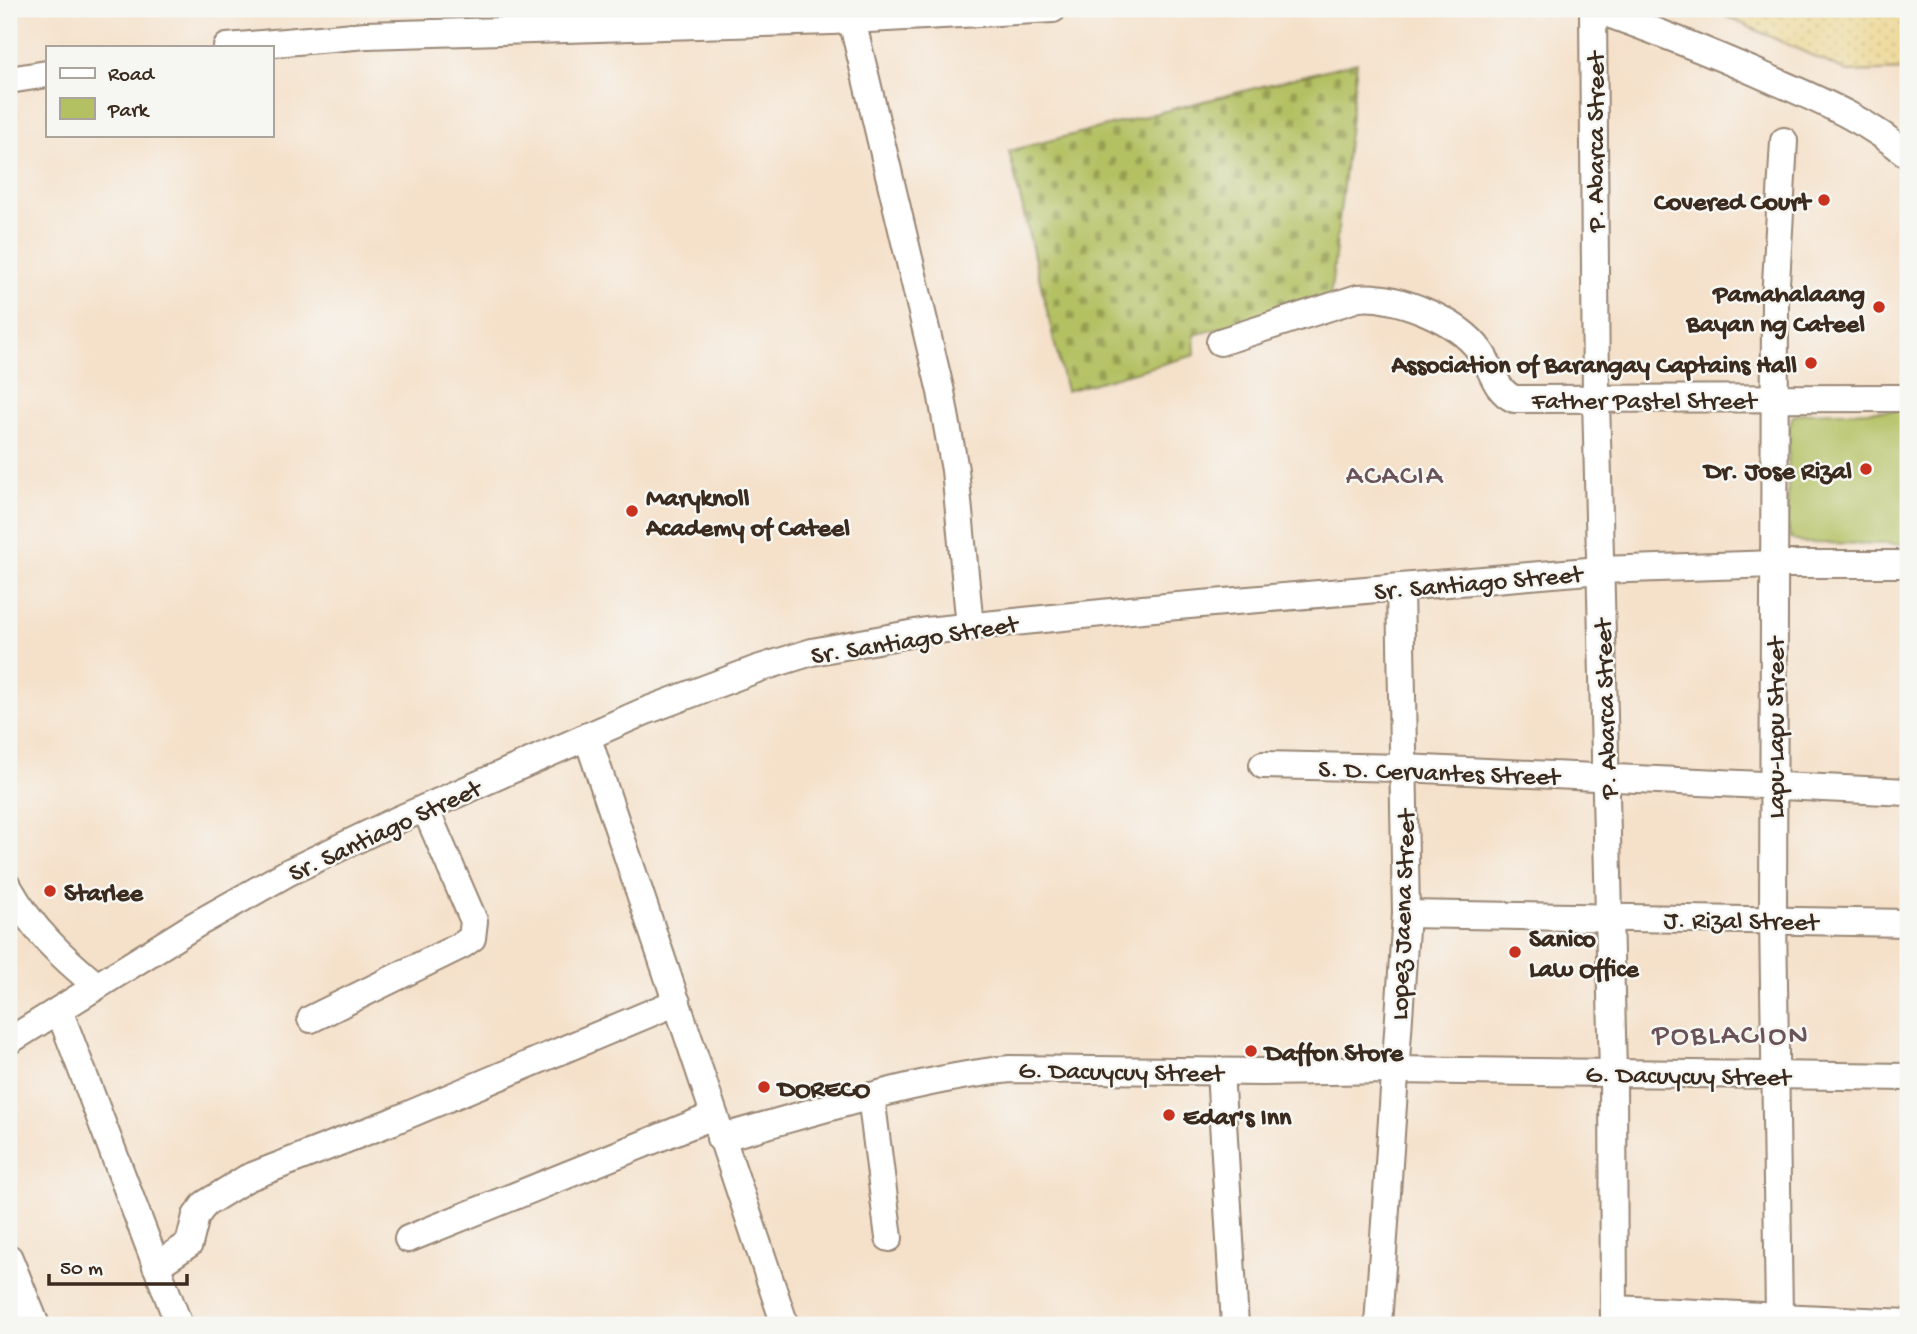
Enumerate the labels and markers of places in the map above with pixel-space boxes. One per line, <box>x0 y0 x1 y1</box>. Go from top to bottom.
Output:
place label: Covered Court <box>1654 189 1812 220</box>
marker: Covered Court <box>1816 192 1832 208</box>
place label: Pamahalaang Bayan ng Cateel <box>1686 281 1865 342</box>
marker: Pamahalaang Bayan ng Cateel <box>1871 299 1887 315</box>
place label: Association of Barangay Captains Hall <box>1391 352 1797 383</box>
marker: Association of Barangay Captains Hall <box>1803 355 1819 371</box>
place label: Dr. Jose Rizal <box>1702 458 1852 489</box>
marker: Dr. Jose Rizal <box>1858 461 1874 477</box>
place label: Maryknoll Academy of Cateel <box>645 485 850 546</box>
marker: Maryknoll Academy of Cateel <box>624 503 640 519</box>
place label: Starlee <box>64 880 144 911</box>
marker: Starlee <box>42 883 58 899</box>
place label: Sanico Law Office <box>1529 926 1640 987</box>
marker: Sanico Law Office <box>1507 944 1523 960</box>
place label: Daffon Store <box>1263 1040 1405 1071</box>
marker: Daffon Store <box>1243 1043 1259 1059</box>
place label: DORECO <box>776 1076 871 1107</box>
marker: DORECO <box>756 1079 772 1095</box>
place label: Edar's Inn <box>1183 1104 1292 1135</box>
marker: Edar's Inn <box>1161 1107 1177 1123</box>

